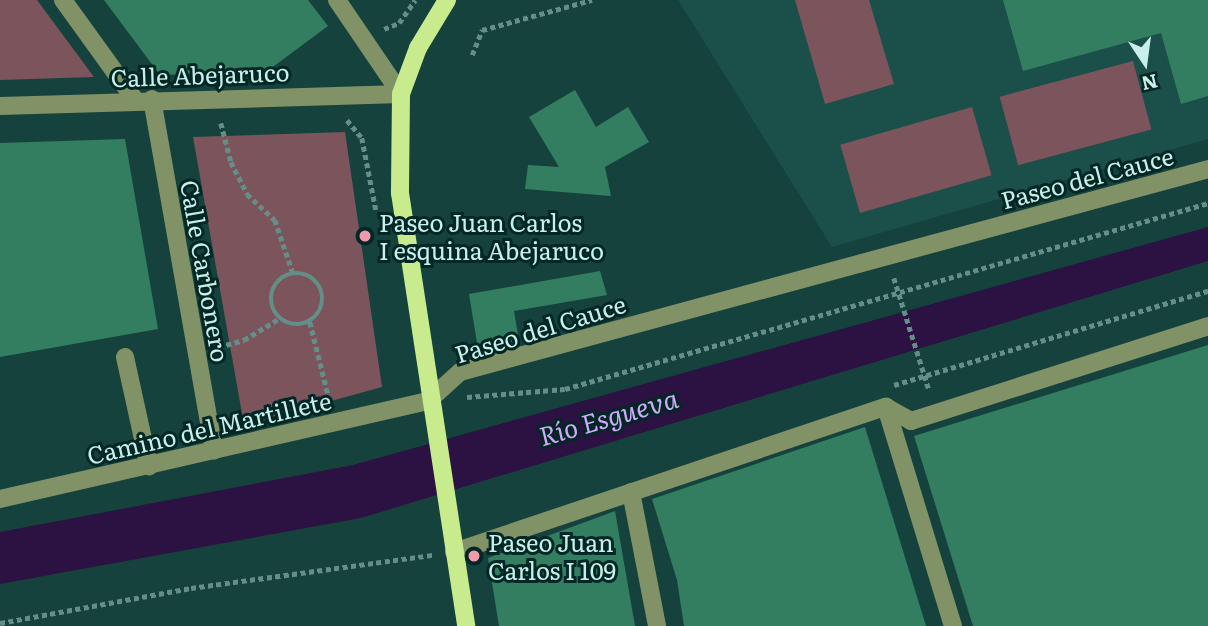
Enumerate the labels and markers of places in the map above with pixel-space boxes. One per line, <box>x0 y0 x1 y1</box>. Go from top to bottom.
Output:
place label: Paseo Juan Carlos I esquina Abejaruco <box>379 208 604 264</box>
marker: Paseo Juan Carlos I esquina Abejaruco <box>357 228 373 244</box>
place label: Paseo Juan Carlos I 109 <box>488 528 616 584</box>
marker: Paseo Juan Carlos I 109 <box>466 548 482 564</box>

